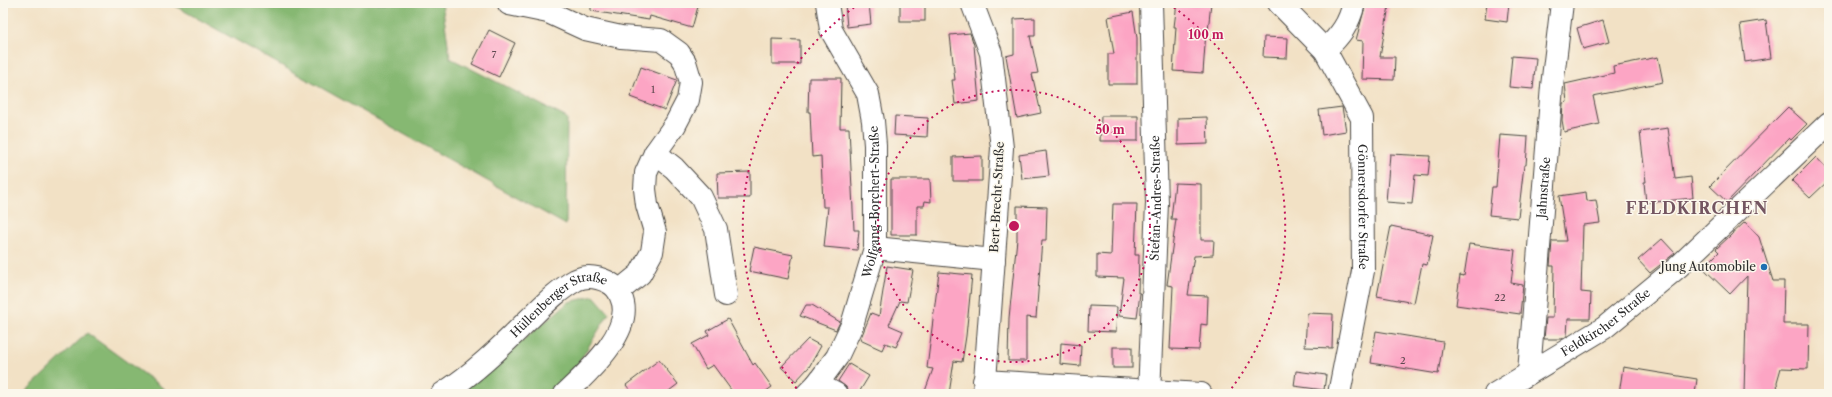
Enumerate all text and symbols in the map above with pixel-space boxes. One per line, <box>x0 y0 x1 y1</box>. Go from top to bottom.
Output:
text: 100 m <box>1188 27 1224 42</box>
house number: 7 <box>492 48 497 61</box>
house number: 1 <box>651 83 656 96</box>
text: 50 m <box>1095 122 1125 137</box>
street label: Wolfgang-Borchert-Straße <box>858 125 883 281</box>
street label: Stefan-Andres-Straße <box>1147 135 1164 261</box>
street label: Bert-Brecht-Straße <box>986 141 1007 253</box>
street label: Gönnersdorfer Straße <box>1355 144 1371 270</box>
street label: Jahnstraße <box>1533 156 1553 221</box>
district label: FELDKIRCHEN <box>1626 198 1768 218</box>
centre of rings <box>1007 219 1021 233</box>
place label: Jung Automobile <box>1659 259 1756 274</box>
marker: Jung Automobile <box>1759 262 1769 272</box>
street label: Hüllenberger Straße <box>507 269 610 340</box>
street label: Feldkircher Straße <box>1558 285 1653 359</box>
house number: 22 <box>1494 291 1506 304</box>
house number: 2 <box>1400 354 1406 367</box>

